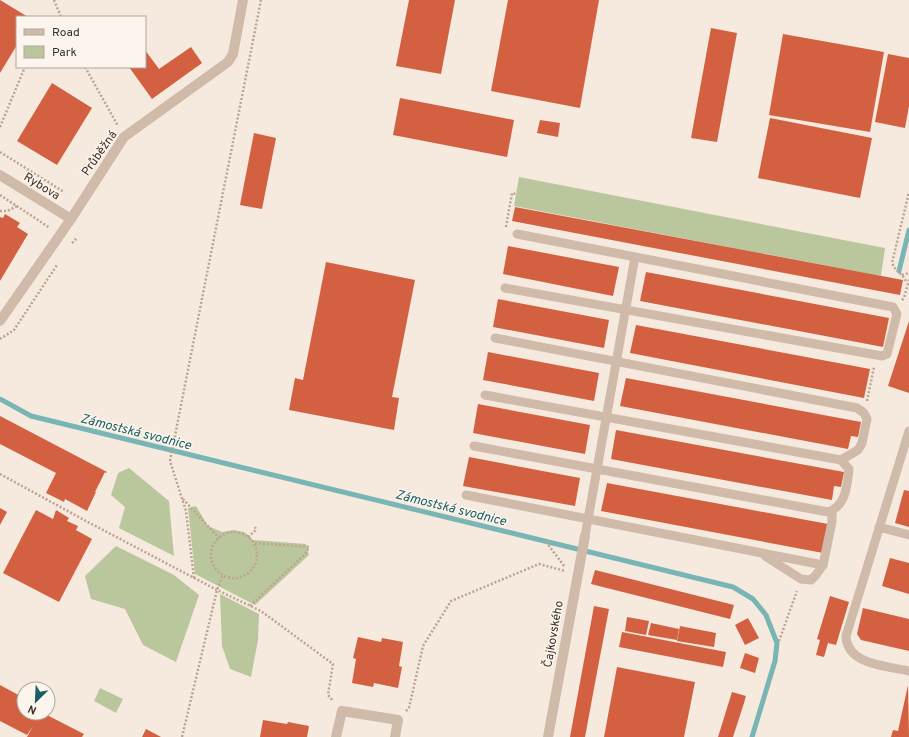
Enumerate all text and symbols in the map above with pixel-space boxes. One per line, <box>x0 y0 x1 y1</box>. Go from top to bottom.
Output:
legend <box>16 16 146 68</box>
text: Road <box>52 25 80 41</box>
text: Park <box>52 45 77 61</box>
street label: Průběžná <box>78 128 121 179</box>
street label: Rybova <box>20 169 63 204</box>
water label: Zámostská svodnice <box>78 411 193 455</box>
water label: Zámostská svodnice <box>393 487 508 531</box>
street label: Čajkovského <box>540 599 568 669</box>
north arrow <box>16 681 56 721</box>
text: N <box>26 701 39 717</box>

